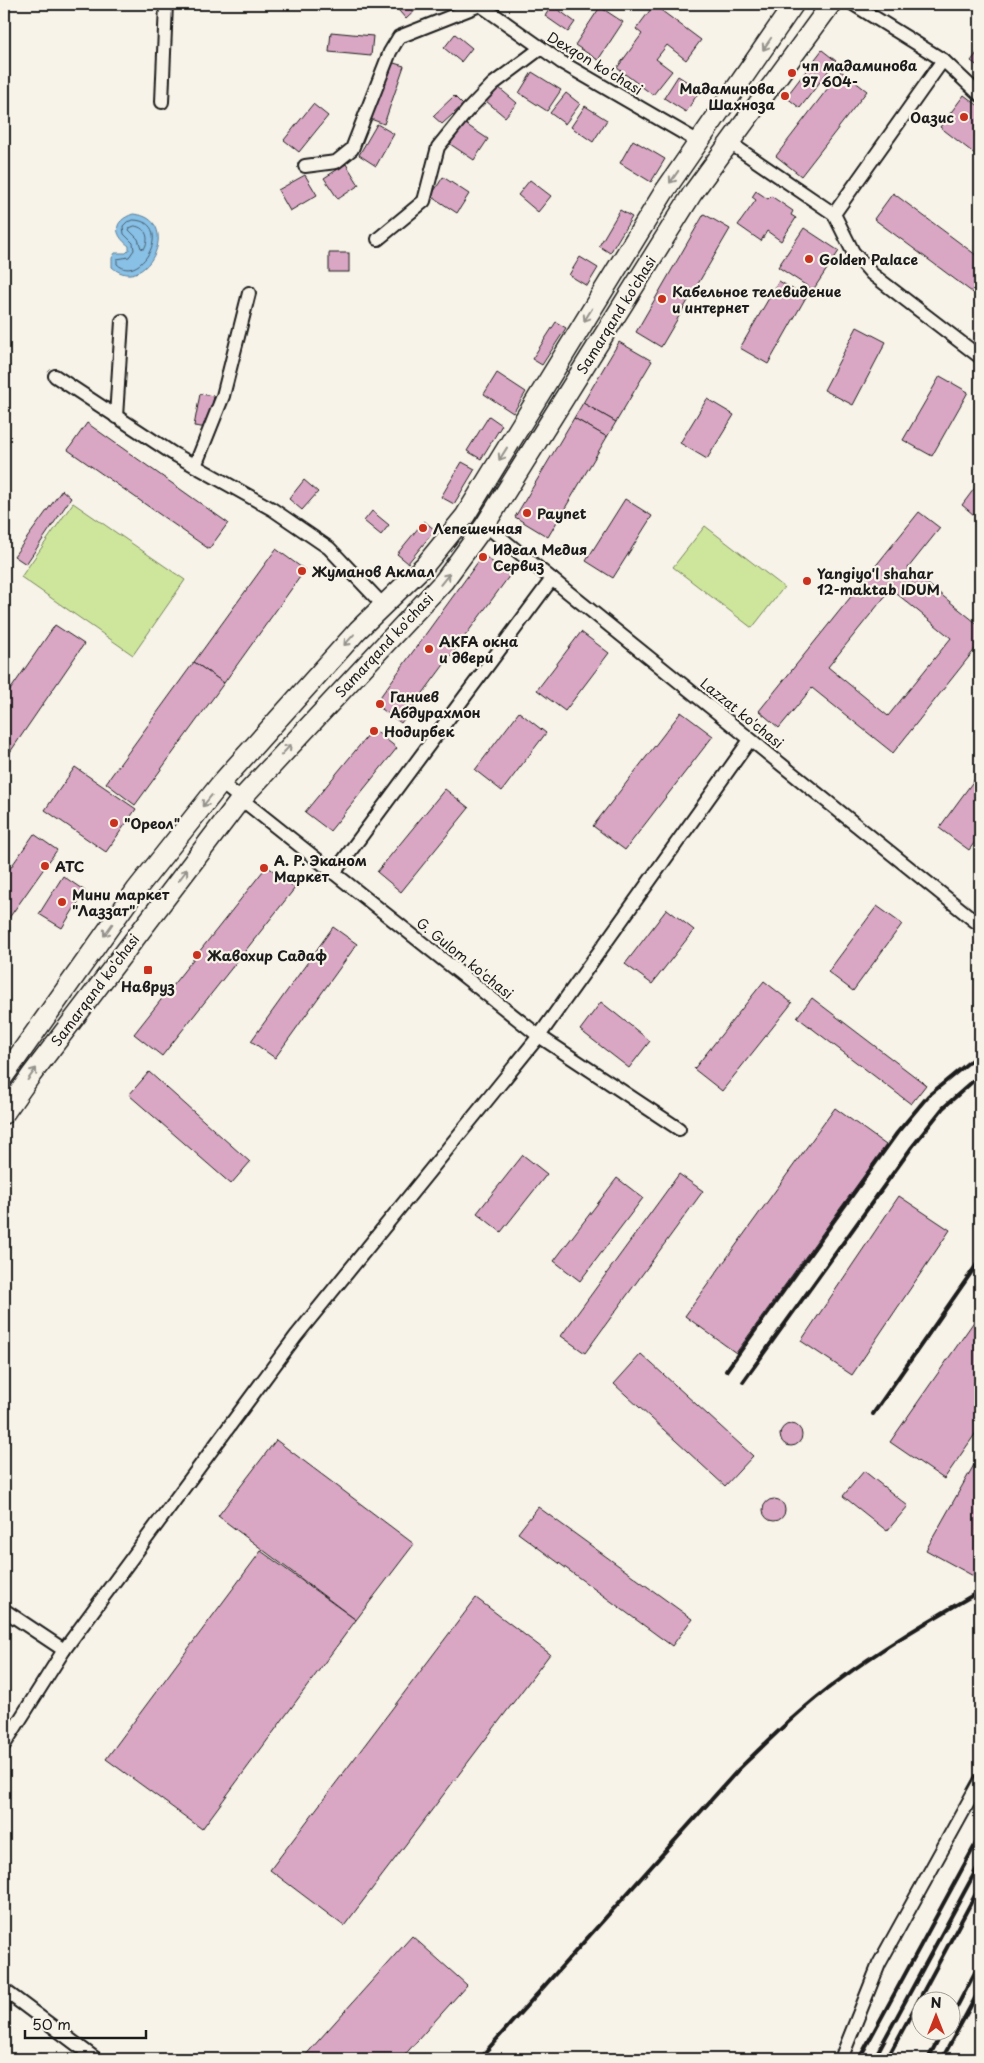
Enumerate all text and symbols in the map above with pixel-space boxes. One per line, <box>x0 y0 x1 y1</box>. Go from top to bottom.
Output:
street label: Dexqon ko'chasi <box>543 26 647 100</box>
one-way arrow <box>762 37 772 51</box>
place label: чп мадаминова 97 604- <box>802 55 918 92</box>
marker: чп мадаминова 97 604- <box>786 67 798 79</box>
place label: Мадаминова Шахноза <box>679 78 776 115</box>
marker: Мадаминова Шахноза <box>779 90 791 102</box>
place label: Оазис <box>910 107 955 128</box>
marker: Оазис <box>958 111 970 123</box>
one-way arrow <box>669 170 679 184</box>
place label: Golden Palace <box>819 249 918 270</box>
street label: Samarqand ko'chasi <box>571 252 661 378</box>
marker: Golden Palace <box>803 253 815 265</box>
place label: Кабельное телевидение и интернет <box>672 281 842 318</box>
marker: Кабельное телевидение и интернет <box>656 293 668 305</box>
one-way arrow <box>583 308 593 322</box>
one-way arrow <box>497 446 507 460</box>
place label: Paynet <box>537 503 587 524</box>
marker: Paynet <box>521 507 533 519</box>
place label: Лепешечная <box>433 518 523 539</box>
marker: Лепешечная <box>417 522 429 534</box>
place label: Идеал Медия Сервиз <box>493 539 587 576</box>
marker: Идеал Медия Сервиз <box>477 551 489 563</box>
place label: Жуманов Акмал <box>311 561 435 582</box>
place label: Yangiyo'l shahar 12-maktab IDUM <box>817 563 940 600</box>
marker: Жуманов Акмал <box>296 565 308 577</box>
one-way arrow <box>439 573 450 586</box>
marker: Yangiyo'l shahar 12-maktab IDUM <box>801 575 813 587</box>
street label: Samarqand ko'chasi <box>330 588 438 702</box>
place label: AKFA окна и двери <box>439 631 519 668</box>
one-way arrow <box>343 634 355 647</box>
marker: AKFA окна и двери <box>423 643 435 655</box>
street label: Lazzat ko'chasi <box>696 673 788 753</box>
place label: Ганиев Абдурахмон <box>389 686 481 723</box>
marker: Ганиев Абдурахмон <box>374 698 386 710</box>
place label: Нодирбек <box>384 721 454 742</box>
marker: Нодирбек <box>368 725 380 737</box>
one-way arrow <box>281 743 292 756</box>
one-way arrow <box>201 794 212 807</box>
place label: "Ореол" <box>124 813 180 834</box>
marker: "Ореол" <box>108 817 120 829</box>
place label: А. Р. Эканом Маркет <box>274 850 367 887</box>
place label: АТС <box>55 856 84 877</box>
marker: АТС <box>39 860 51 872</box>
marker: А. Р. Эканом Маркет <box>258 862 270 874</box>
one-way arrow <box>178 868 188 882</box>
place label: Мини маркет "Лаззат" <box>72 884 170 921</box>
marker: Мини маркет "Лаззат" <box>56 896 68 908</box>
street label: G. Gulom ko'chasi <box>412 912 518 1004</box>
one-way arrow <box>103 923 113 937</box>
street label: Samarqand ko'chasi <box>46 929 144 1051</box>
place label: Жавохир Садаф <box>207 945 327 966</box>
marker: Жавохир Садаф <box>191 949 203 961</box>
marker: Навруз <box>142 964 154 976</box>
place label: Навруз <box>121 976 175 997</box>
one-way arrow <box>27 1067 37 1081</box>
north arrow <box>912 1990 962 2040</box>
text: N <box>930 1992 942 2013</box>
scale bar <box>25 2008 146 2040</box>
text: 50 m <box>32 2012 71 2035</box>

